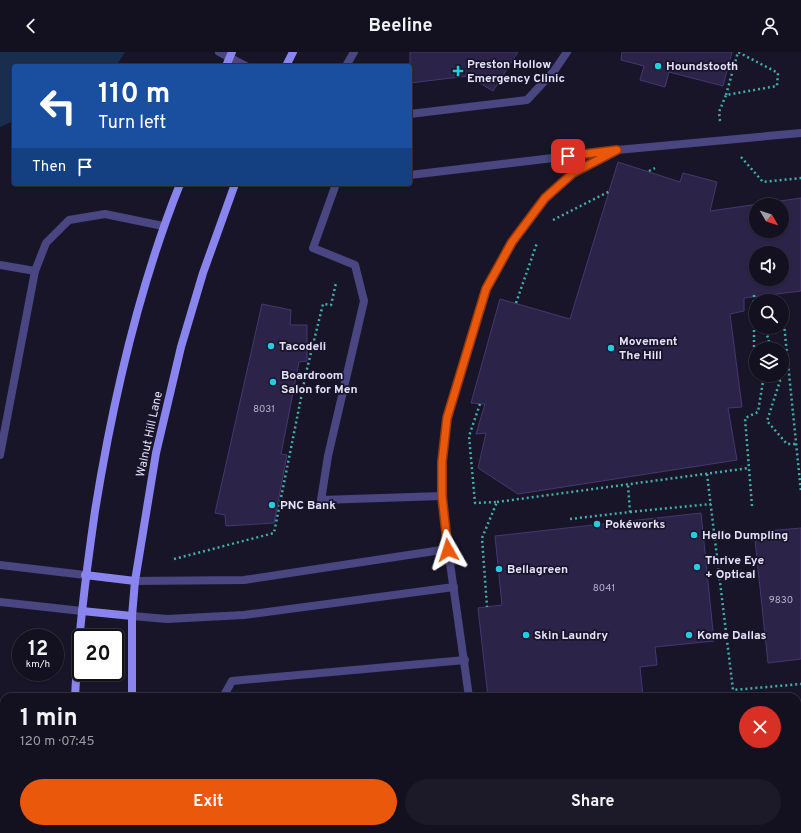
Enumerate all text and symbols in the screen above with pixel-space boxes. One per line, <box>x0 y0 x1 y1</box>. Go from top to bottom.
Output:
icon: back <box>20 15 42 37</box>
text: Beeline <box>368 15 433 38</box>
icon: person <box>759 15 781 37</box>
place label: Preston Hollow Emergency Clinic <box>467 57 565 87</box>
place label: Houndstooth <box>666 59 738 75</box>
marker: Houndstooth <box>653 61 663 71</box>
marker: Preston Hollow Emergency Clinic <box>452 65 464 77</box>
text: 110 m <box>98 77 170 113</box>
icon: left <box>32 80 84 132</box>
text: Turn left <box>98 112 166 135</box>
pin <box>551 139 585 173</box>
icon: arrive <box>557 145 579 167</box>
icon: arrive <box>74 156 96 178</box>
text: Then <box>32 158 66 177</box>
north arrow <box>749 198 789 238</box>
map controls <box>749 198 789 382</box>
button: sound <box>749 246 789 286</box>
button: search <box>749 294 789 334</box>
place label: Movement The Hill <box>619 334 678 364</box>
place label: Tacodeli <box>279 339 326 355</box>
marker: Tacodeli <box>266 341 276 351</box>
button: layers <box>749 342 789 382</box>
marker: Movement The Hill <box>606 343 616 353</box>
place label: Boardroom Salon for Men <box>281 368 358 398</box>
marker: Boardroom Salon for Men <box>268 377 278 387</box>
street label: Walnut Hill Lane <box>133 390 167 479</box>
house number: 8031 <box>253 403 275 416</box>
place label: PNC Bank <box>280 498 336 514</box>
marker: PNC Bank <box>267 500 277 510</box>
place label: Pokéworks <box>605 517 665 533</box>
marker: Pokéworks <box>592 519 602 529</box>
place label: Hello Dumpling <box>702 528 788 544</box>
position arrow <box>427 529 469 571</box>
marker: Hello Dumpling <box>689 530 699 540</box>
place label: Thrive Eye + Optical <box>705 553 764 583</box>
place label: Bellagreen <box>507 562 568 578</box>
marker: Thrive Eye + Optical <box>692 562 702 572</box>
marker: Bellagreen <box>494 564 504 574</box>
house number: 8041 <box>593 582 615 595</box>
house number: 9830 <box>769 594 793 607</box>
place label: Skin Laundry <box>534 628 608 644</box>
place label: Kome Dallas <box>697 628 767 644</box>
speed limit sign: 20 <box>72 629 124 681</box>
marker: Skin Laundry <box>521 630 531 640</box>
marker: Kome Dallas <box>684 630 694 640</box>
text: 12 <box>28 637 48 663</box>
text: km/h <box>26 658 50 671</box>
text: 1 min <box>20 704 78 734</box>
button: close <box>739 706 781 748</box>
text: 120 m · 07:45 <box>20 734 95 750</box>
button: Exit <box>20 779 397 825</box>
button: Share <box>405 779 781 825</box>

